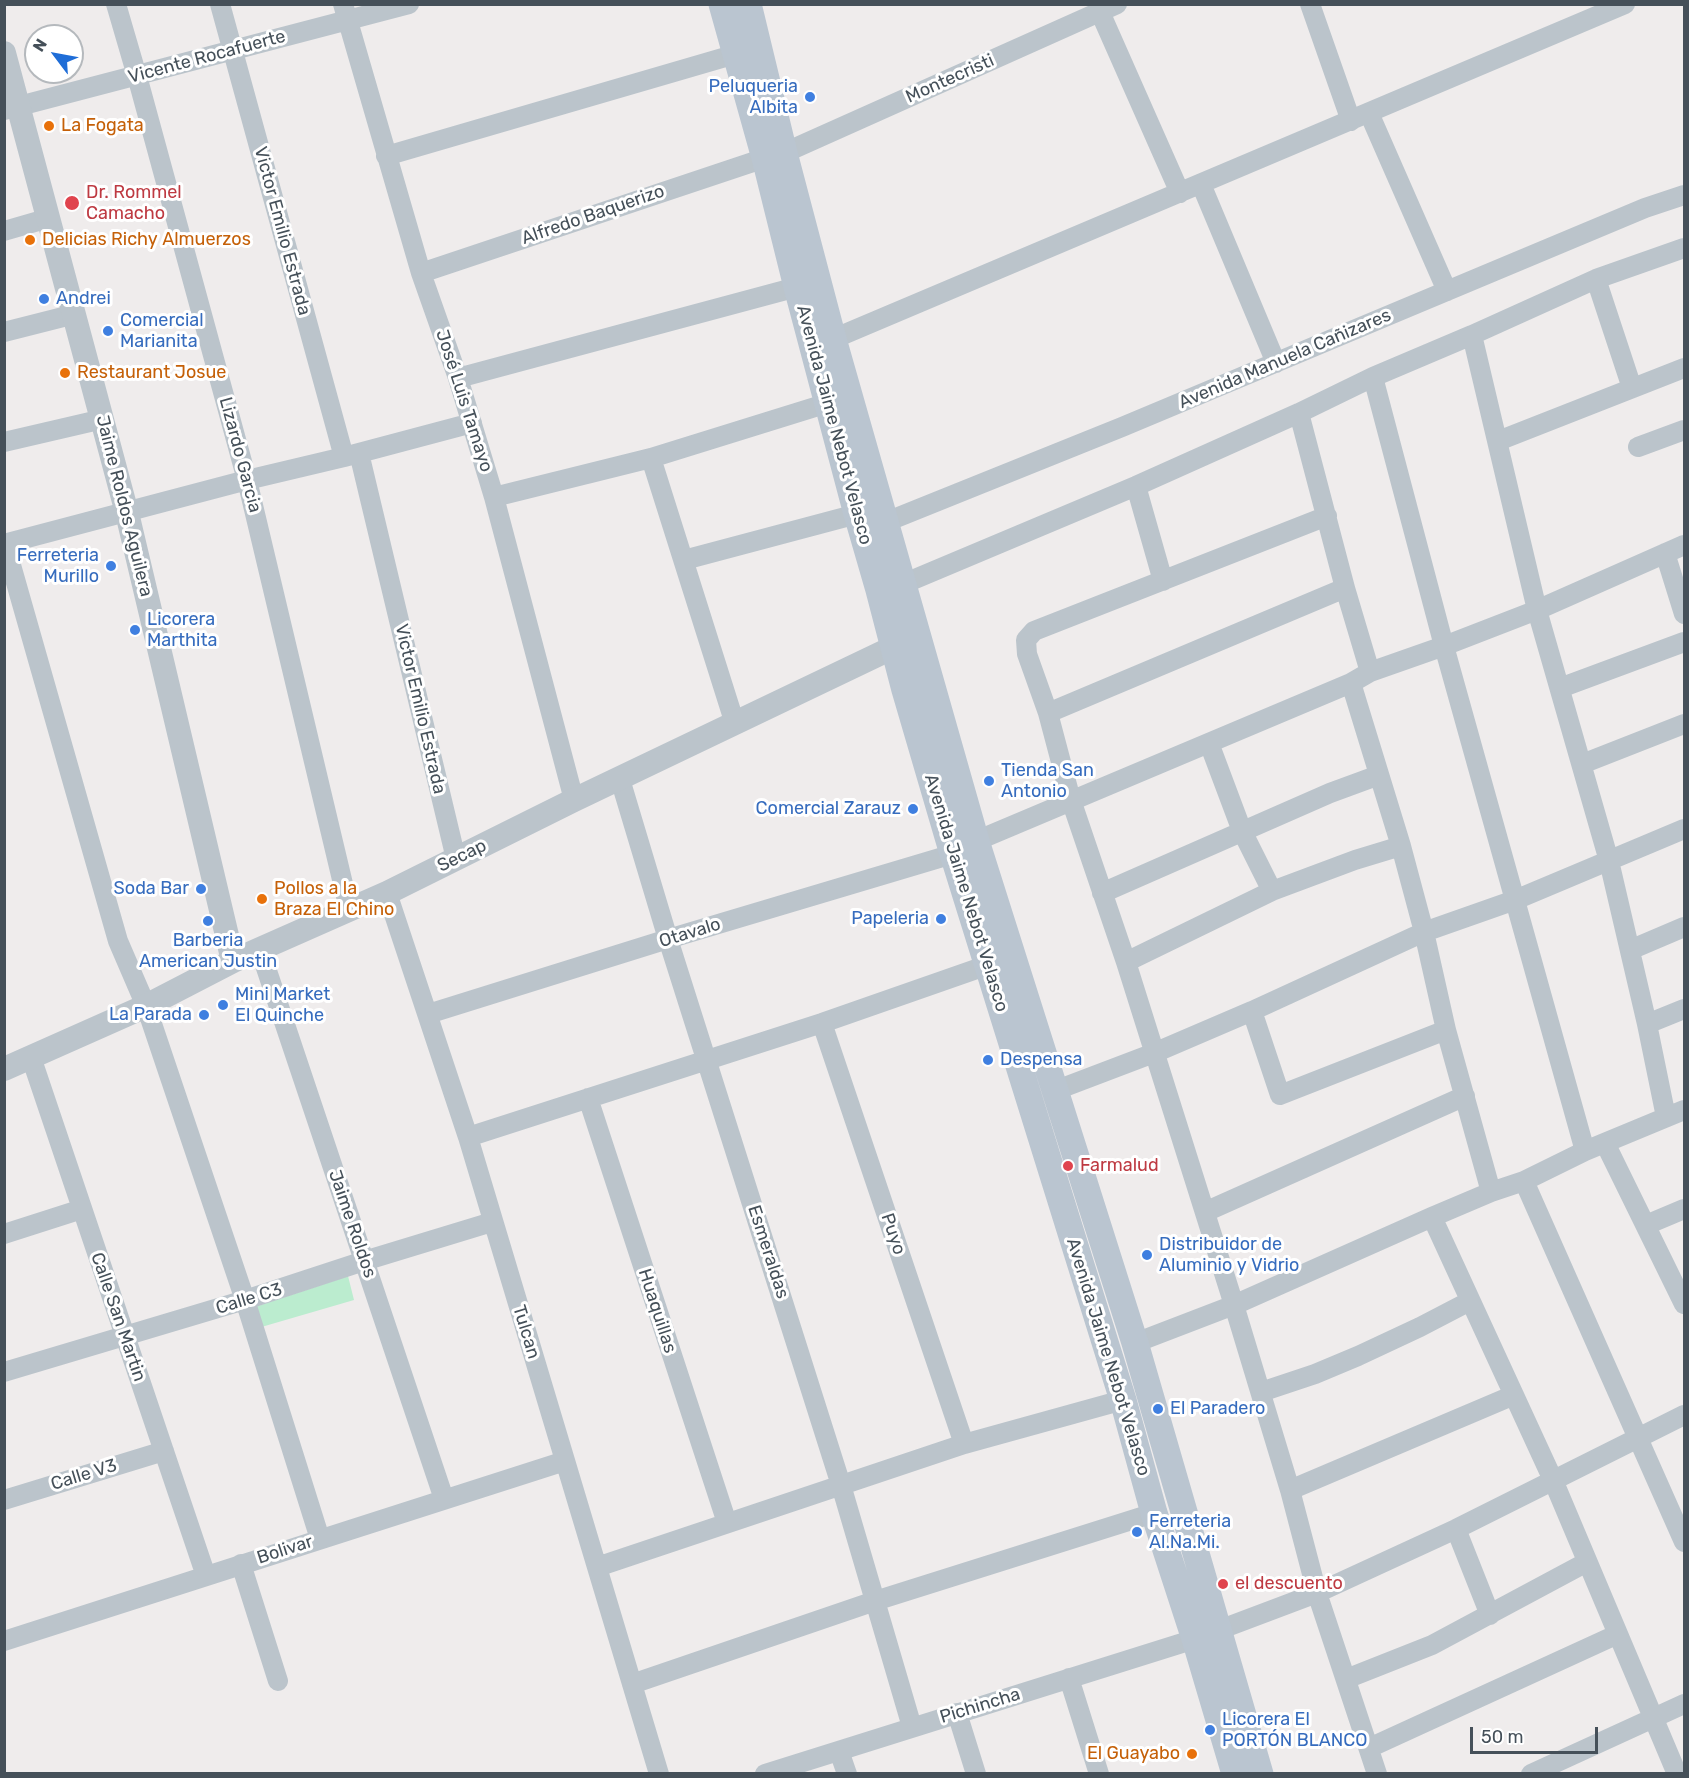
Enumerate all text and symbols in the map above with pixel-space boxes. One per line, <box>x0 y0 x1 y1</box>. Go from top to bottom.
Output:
north arrow <box>24 24 84 84</box>
street label: Vicente Rocafuerte <box>126 26 288 88</box>
text: N <box>29 35 51 55</box>
street label: Montecristi <box>903 50 997 108</box>
place label: Peluqueria Albita <box>709 76 798 118</box>
marker: Peluqueria Albita <box>803 90 817 104</box>
place label: La Fogata <box>61 115 144 137</box>
marker: La Fogata <box>42 119 56 133</box>
street label: Victor Emilio Estrada <box>249 144 315 318</box>
street label: Alfredo Baquerizo <box>519 180 667 250</box>
place label: Dr. Rommel Camacho <box>86 182 182 224</box>
marker: Dr. Rommel Camacho <box>63 194 81 212</box>
place label: Delicias Richy Almuerzos <box>42 229 251 251</box>
marker: Delicias Richy Almuerzos <box>23 233 37 247</box>
place label: Andrei <box>56 288 111 310</box>
marker: Andrei <box>37 292 51 306</box>
street label: Avenida Jaime Nebot Velasco <box>792 303 876 547</box>
street label: Avenida Manuela Cañizares <box>1176 304 1394 414</box>
place label: Comercial Marianita <box>120 310 204 352</box>
marker: Comercial Marianita <box>101 324 115 338</box>
street label: José Luis Tamayo <box>431 327 497 475</box>
place label: Restaurant Josue <box>77 362 226 384</box>
marker: Restaurant Josue <box>58 366 72 380</box>
street label: Lizardo Garcia <box>214 395 266 515</box>
street label: Jaime Roldos Aguilera <box>91 413 157 599</box>
place label: Ferreteria Murillo <box>17 545 99 588</box>
marker: Ferreteria Murillo <box>104 559 118 573</box>
place label: Licorera Marthita <box>147 609 217 652</box>
street label: Victor Emilio Estrada <box>390 622 450 796</box>
marker: Licorera Marthita <box>128 623 142 637</box>
place label: Tienda San Antonio <box>1001 760 1094 802</box>
street label: Avenida Jaime Nebot Velasco <box>920 772 1012 1014</box>
marker: Tienda San Antonio <box>982 774 996 788</box>
place label: Comercial Zarauz <box>756 798 901 820</box>
marker: Comercial Zarauz <box>906 802 920 816</box>
street label: Secap <box>434 835 490 877</box>
place label: Soda Bar <box>114 878 189 900</box>
place label: Pollos a la Braza El Chino <box>274 878 394 920</box>
marker: Soda Bar <box>194 882 208 896</box>
marker: Pollos a la Braza El Chino <box>255 892 269 906</box>
place label: Papeleria <box>851 908 929 930</box>
marker: Papeleria <box>934 912 948 926</box>
street label: Otavalo <box>657 913 723 953</box>
marker: Barberia American Justin <box>201 914 215 928</box>
place label: Barberia American Justin <box>139 930 277 972</box>
place label: Mini Market El Quinche <box>235 984 330 1026</box>
marker: Mini Market El Quinche <box>216 998 230 1012</box>
place label: La Parada <box>109 1004 192 1026</box>
marker: La Parada <box>197 1008 211 1022</box>
place label: Despensa <box>1000 1049 1082 1071</box>
marker: Despensa <box>981 1053 995 1067</box>
place label: Farmalud <box>1080 1155 1159 1177</box>
marker: Farmalud <box>1061 1159 1075 1173</box>
street label: Jaime Roldos <box>323 1167 381 1281</box>
street label: Esmeraldas <box>743 1203 793 1301</box>
street label: Puyo <box>876 1210 910 1258</box>
place label: Distribuidor de Aluminio y Vidrio <box>1159 1234 1299 1276</box>
street label: Avenida Jaime Nebot Velasco <box>1062 1236 1154 1478</box>
marker: Distribuidor de Aluminio y Vidrio <box>1140 1248 1154 1262</box>
street label: Calle San Martin <box>86 1250 150 1384</box>
street label: Huaquillas <box>633 1266 681 1356</box>
street label: Calle C3 <box>213 1279 285 1319</box>
street label: Tulcan <box>508 1303 544 1361</box>
place label: El Paradero <box>1170 1398 1265 1420</box>
marker: El Paradero <box>1151 1402 1165 1416</box>
street label: Calle V3 <box>48 1455 120 1495</box>
place label: Ferreteria Al.Na.Mi. <box>1149 1511 1231 1553</box>
marker: Ferreteria Al.Na.Mi. <box>1130 1525 1144 1539</box>
street label: Bolivar <box>254 1531 316 1569</box>
place label: el descuento <box>1235 1573 1343 1595</box>
marker: el descuento <box>1216 1577 1230 1591</box>
street label: Pichincha <box>937 1684 1023 1728</box>
place label: Licorera El PORTÓN BLANCO <box>1222 1709 1368 1752</box>
scale bar <box>1473 1715 1600 1753</box>
marker: Licorera El PORTÓN BLANCO <box>1203 1723 1217 1737</box>
text: 50 m <box>1481 1726 1524 1748</box>
place label: El Guayabo <box>1087 1743 1180 1765</box>
marker: El Guayabo <box>1185 1747 1199 1761</box>

